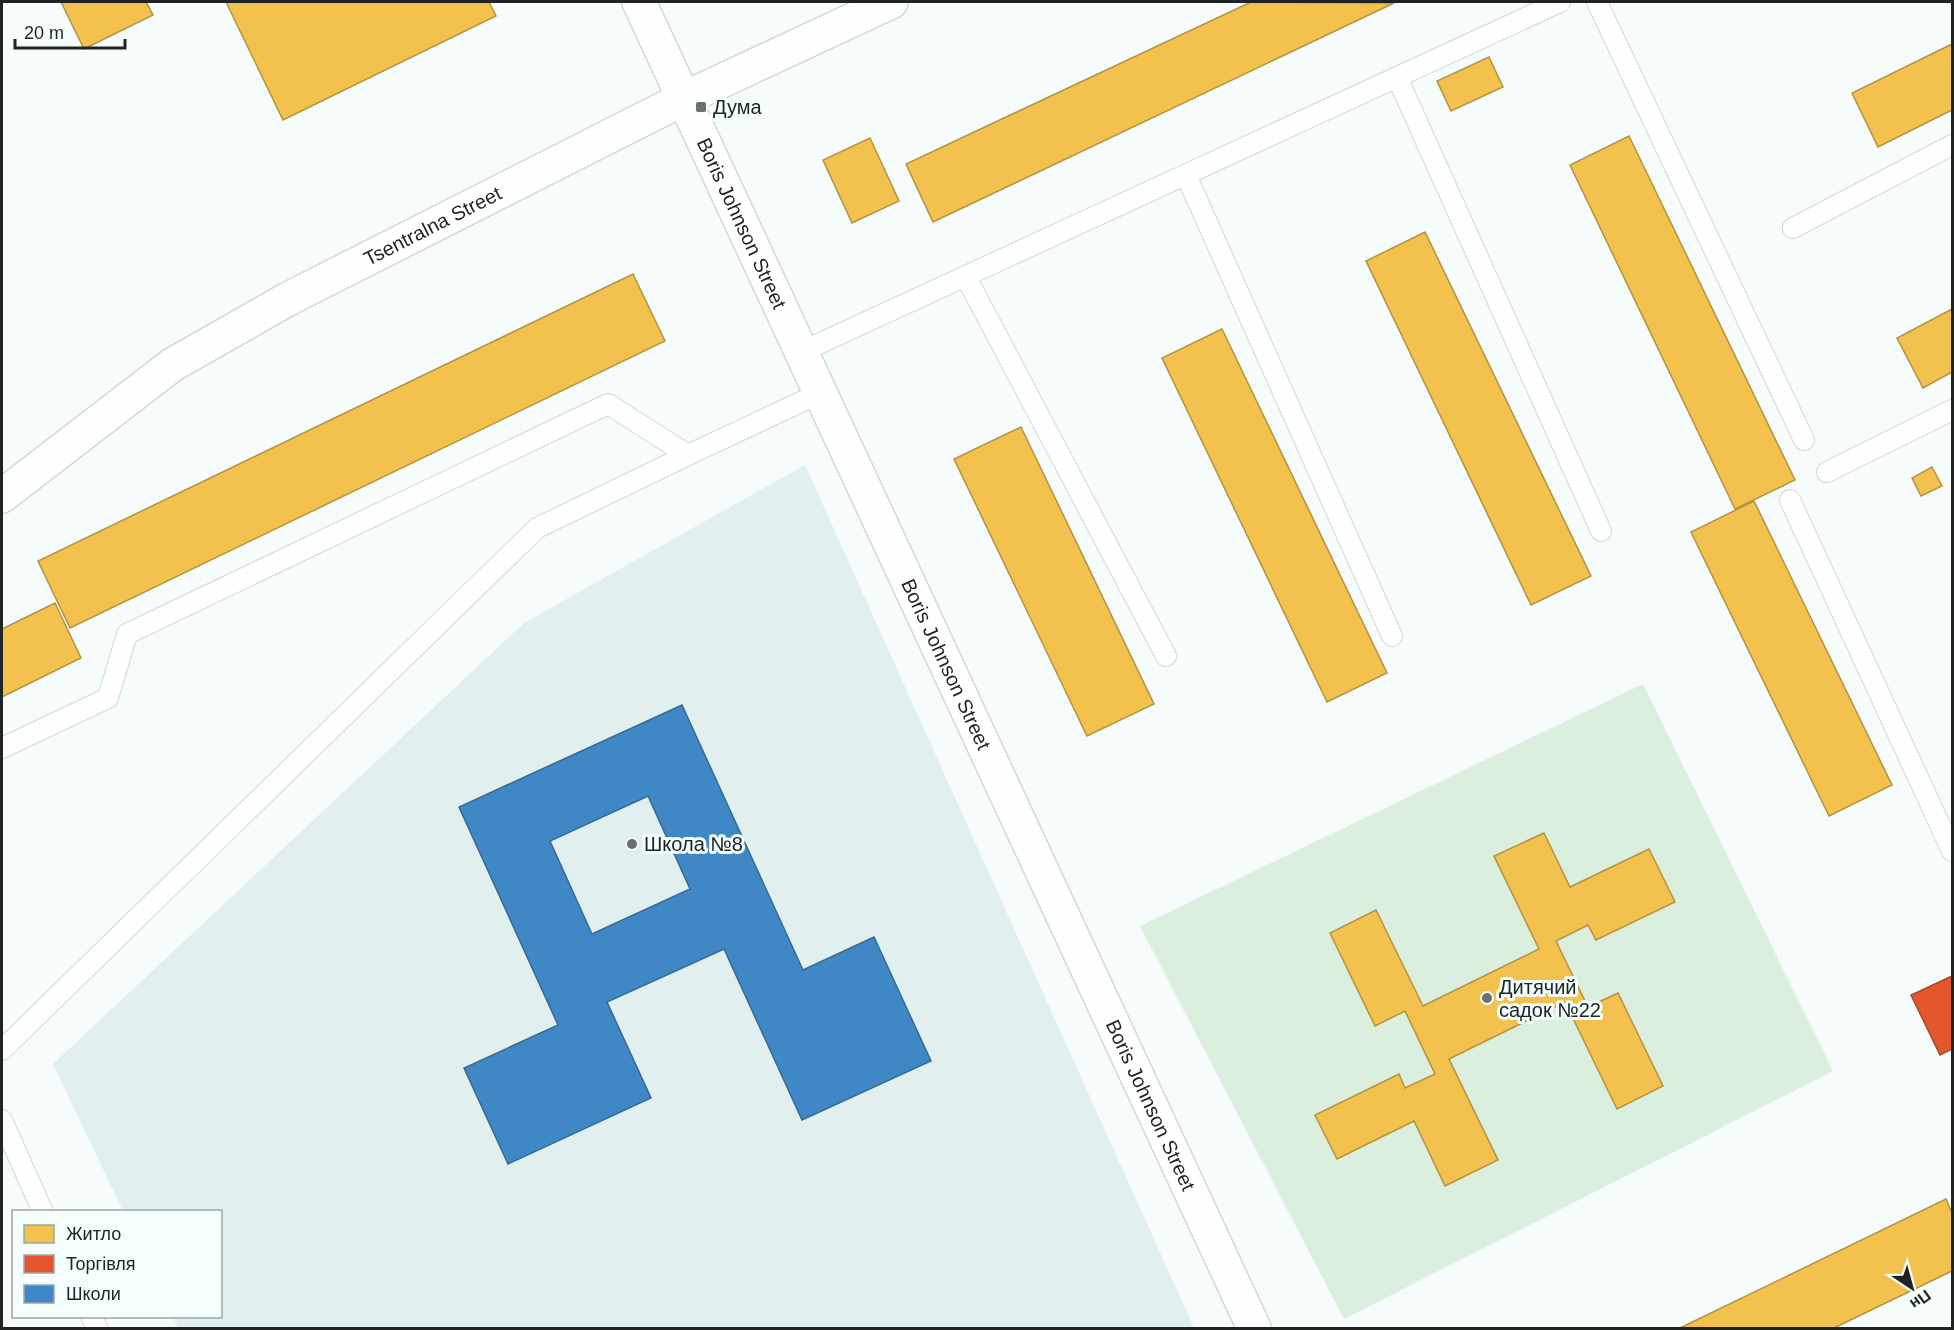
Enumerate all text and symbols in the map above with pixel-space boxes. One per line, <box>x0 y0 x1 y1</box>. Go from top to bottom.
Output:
scale bar <box>15 12 124 50</box>
text: 20 m <box>24 23 64 43</box>
place label: Дума <box>713 96 763 118</box>
marker: Дума <box>694 100 708 114</box>
street label: Boris Johnson Street <box>693 134 791 313</box>
street label: Tsentralna Street <box>360 182 505 270</box>
street label: Boris Johnson Street <box>897 575 995 754</box>
place label: Школа №8 <box>644 833 743 855</box>
marker: Школа №8 <box>625 837 639 851</box>
place label: Дитячий садок №22 <box>1499 976 1601 1021</box>
marker: Дитячий садок №22 <box>1480 991 1494 1005</box>
street label: Boris Johnson Street <box>1102 1016 1200 1194</box>
legend <box>12 1210 222 1318</box>
text: Житло <box>66 1224 121 1244</box>
text: Торгівля <box>66 1254 136 1274</box>
north arrow <box>1882 1258 1942 1318</box>
text: Школи <box>66 1284 121 1304</box>
text: Пн <box>1907 1287 1934 1313</box>

